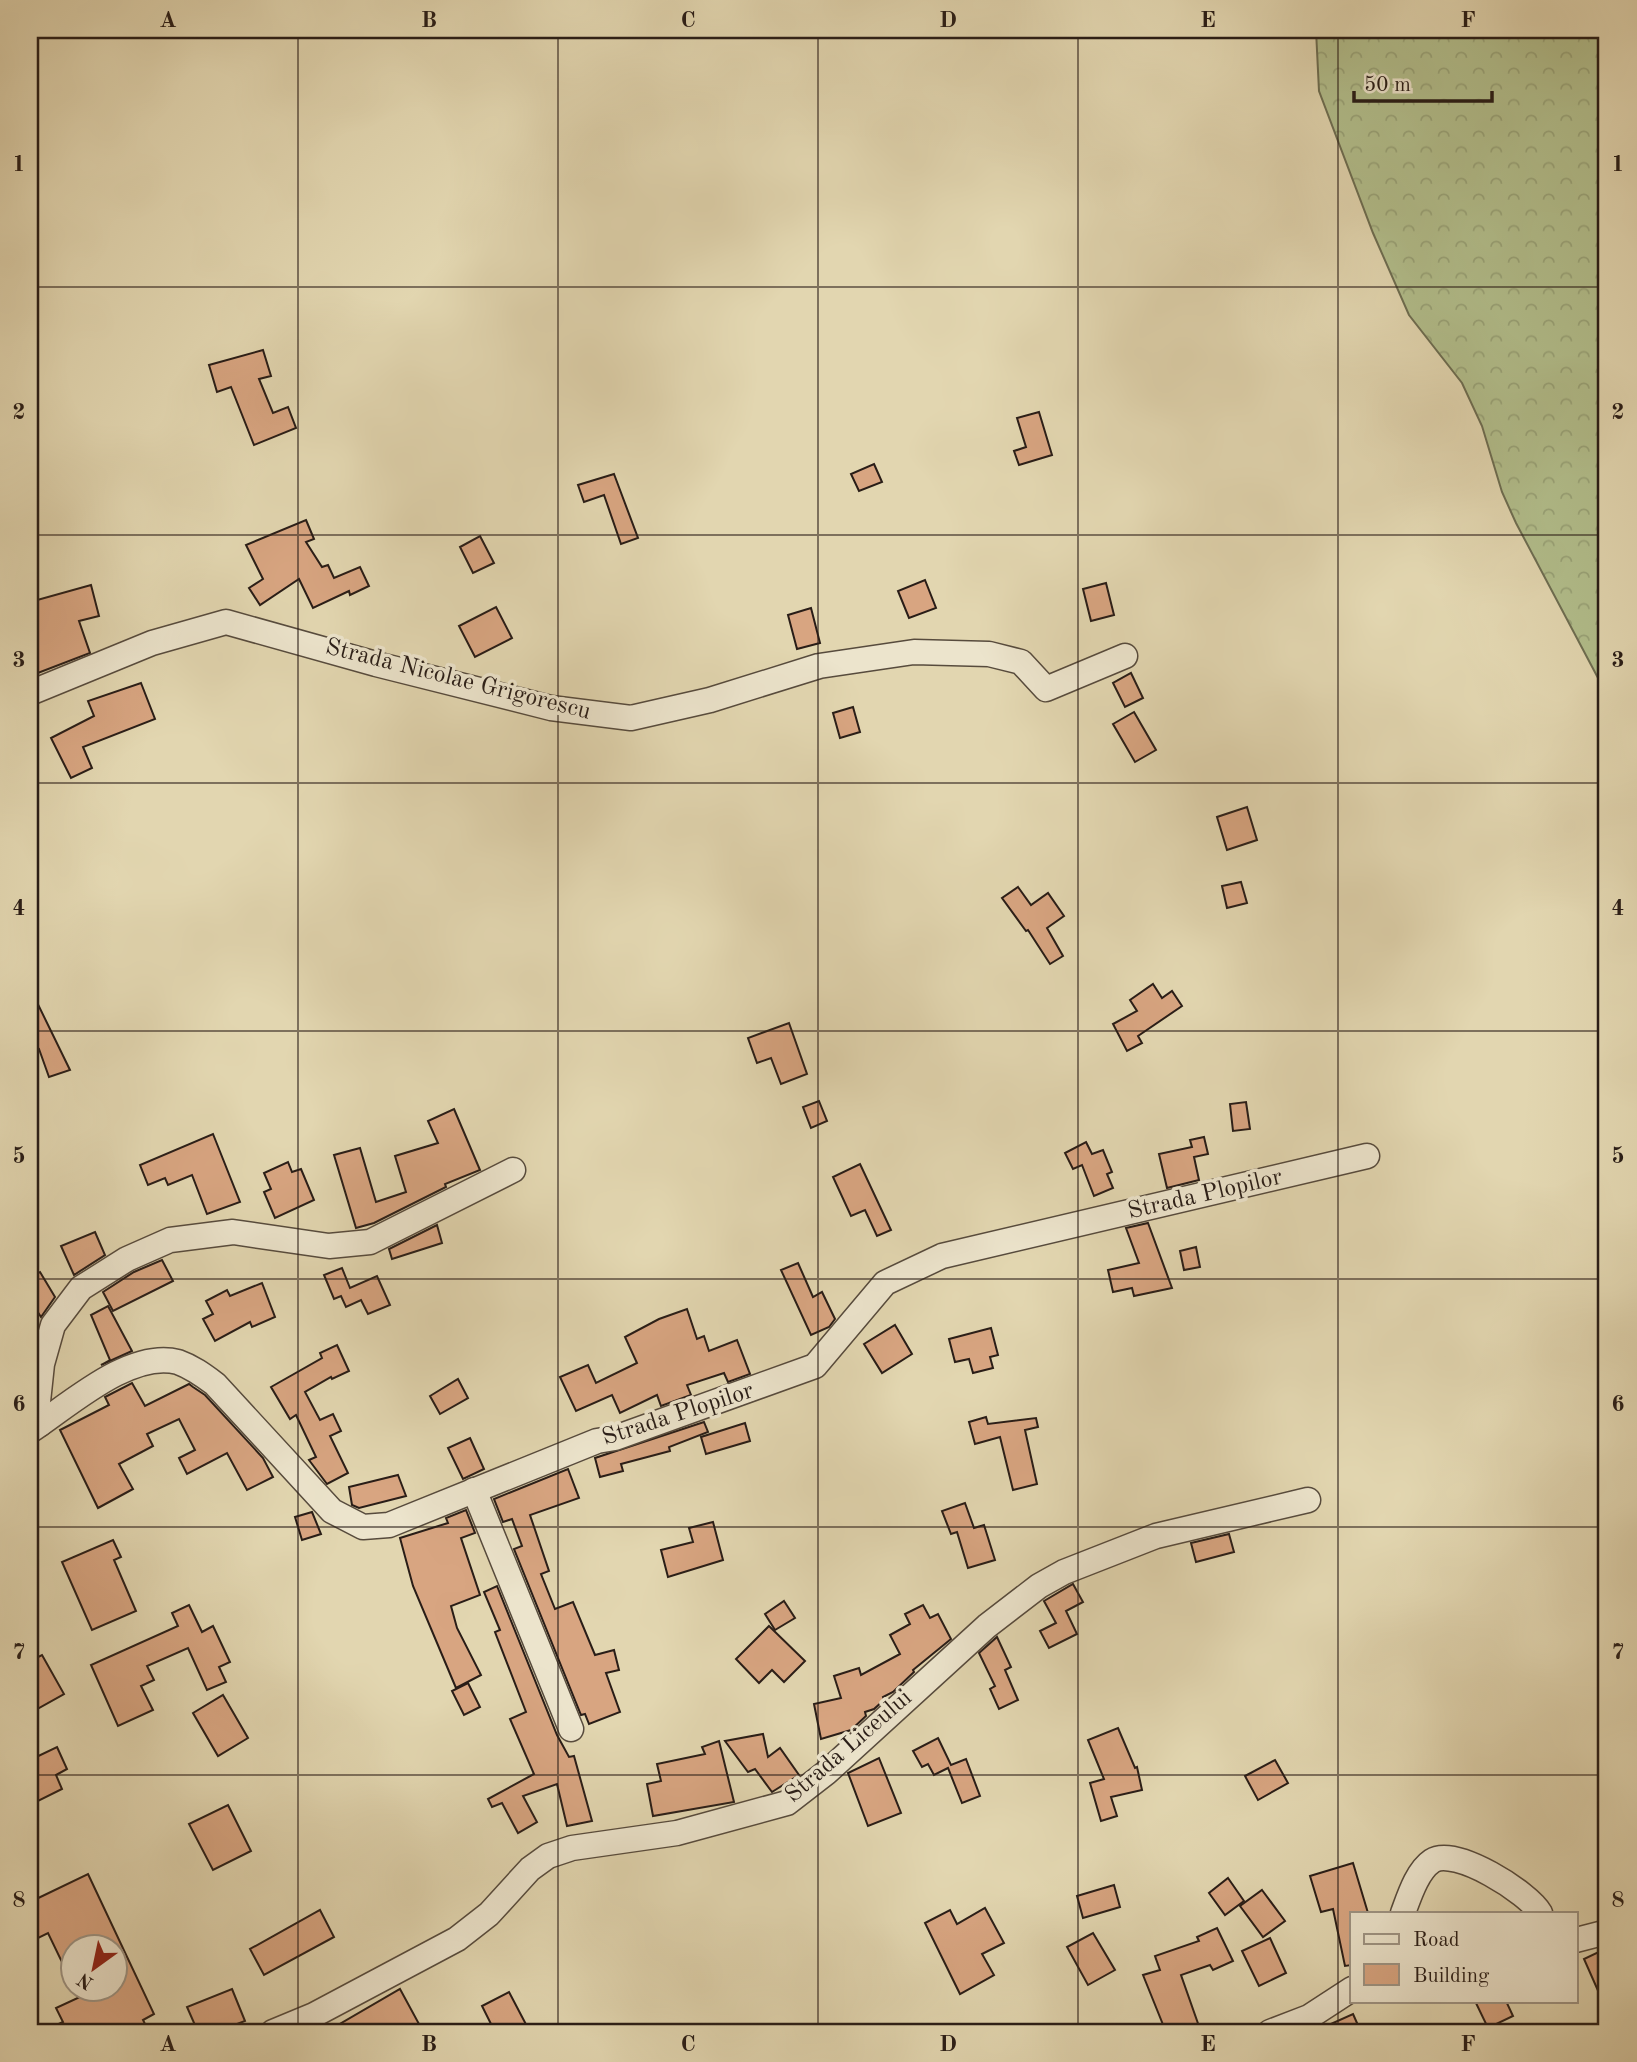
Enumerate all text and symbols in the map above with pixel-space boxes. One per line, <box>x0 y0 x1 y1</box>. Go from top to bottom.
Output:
text: A <box>159 9 177 32</box>
text: B <box>421 9 437 32</box>
text: C <box>680 9 696 32</box>
text: D <box>939 9 957 32</box>
text: E <box>1200 9 1216 32</box>
text: F <box>1460 9 1476 32</box>
scale bar <box>1354 60 1492 104</box>
text: 50 m <box>1364 75 1411 96</box>
text: 1 <box>12 153 26 176</box>
text: 1 <box>1611 153 1625 176</box>
text: 2 <box>12 401 26 424</box>
text: 2 <box>1611 401 1625 424</box>
street label: Strada Nicolae Grigorescu <box>323 635 593 725</box>
text: 3 <box>12 649 26 672</box>
text: 3 <box>1611 649 1625 672</box>
text: 4 <box>12 897 26 920</box>
text: 4 <box>1611 897 1625 920</box>
text: 5 <box>12 1145 26 1168</box>
text: 5 <box>1611 1145 1625 1168</box>
street label: Strada Plopilor <box>1125 1166 1285 1224</box>
street label: Strada Plopilor <box>599 1379 757 1451</box>
text: 6 <box>12 1393 26 1416</box>
text: 6 <box>1611 1393 1625 1416</box>
text: 7 <box>12 1641 26 1664</box>
text: 7 <box>1611 1641 1625 1664</box>
street label: Strada Liceului <box>781 1686 917 1808</box>
text: 8 <box>12 1889 26 1912</box>
text: 8 <box>1611 1889 1625 1912</box>
legend <box>1350 1912 1578 2002</box>
text: Road <box>1413 1930 1460 1951</box>
north arrow <box>60 1932 130 2002</box>
text: Building <box>1413 1966 1490 1987</box>
text: N <box>74 1968 97 1992</box>
text: A <box>159 2033 177 2056</box>
text: B <box>421 2033 437 2056</box>
text: C <box>680 2033 696 2056</box>
text: D <box>939 2033 957 2056</box>
text: E <box>1200 2033 1216 2056</box>
text: F <box>1460 2033 1476 2056</box>

